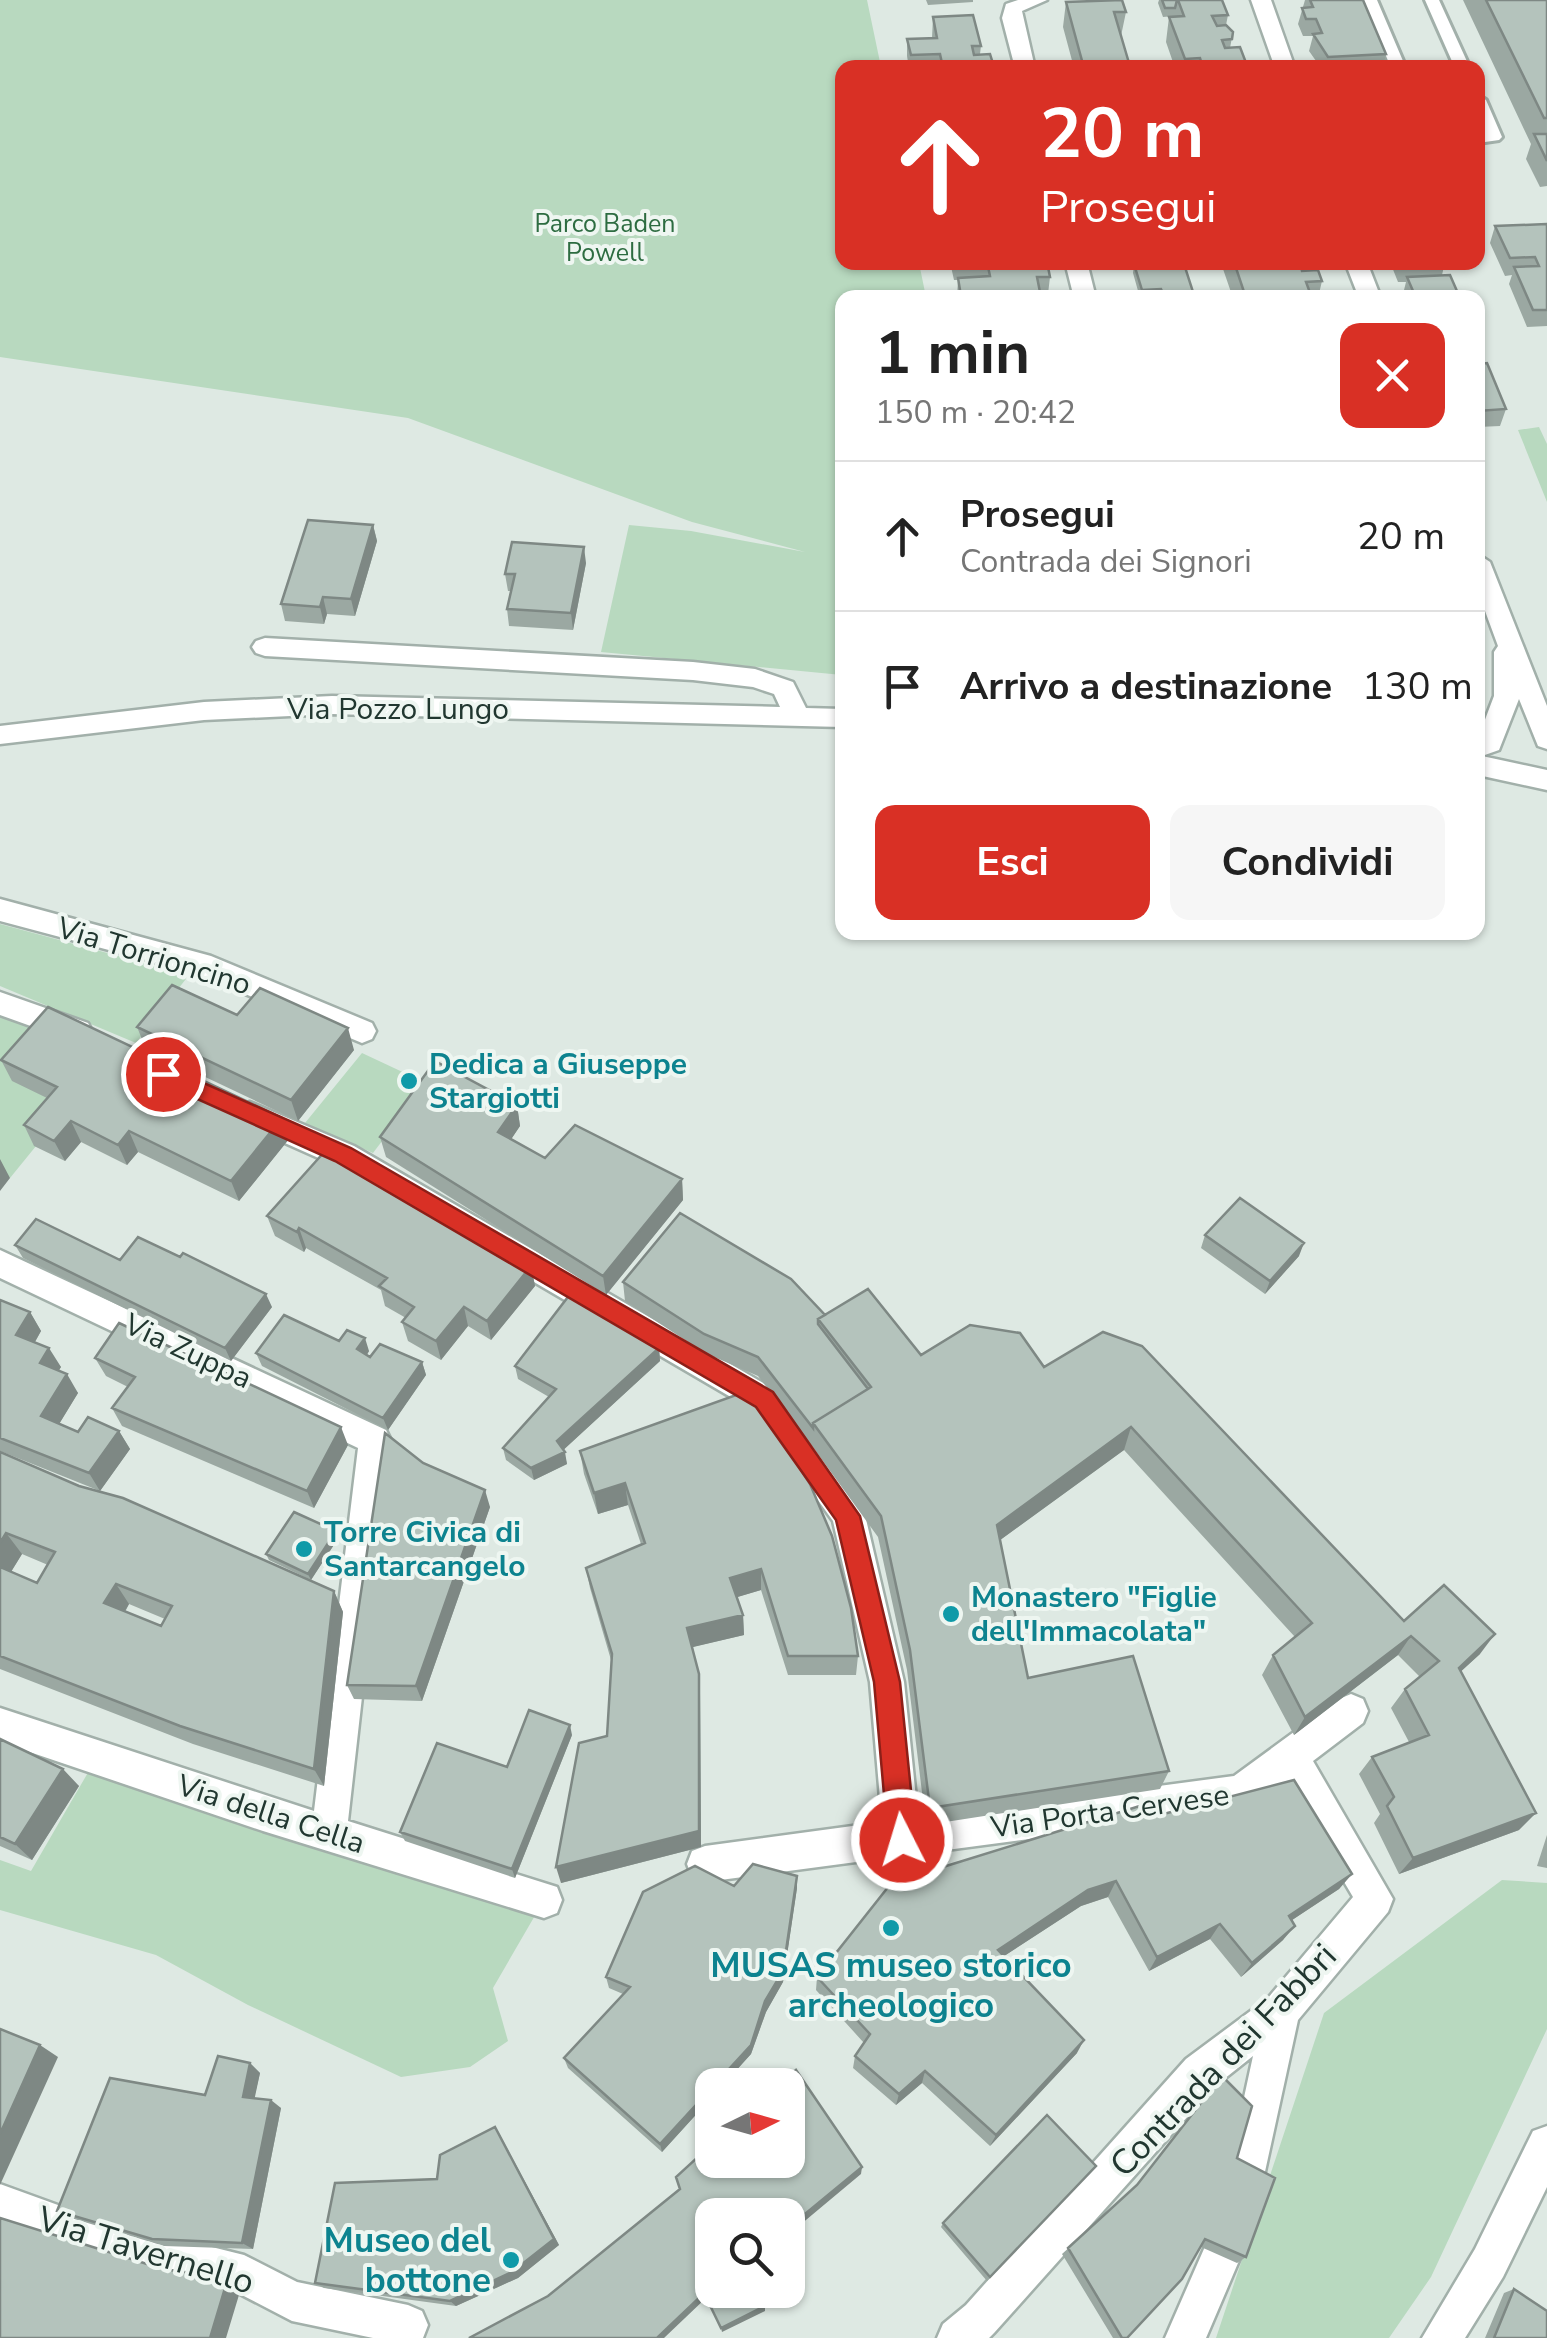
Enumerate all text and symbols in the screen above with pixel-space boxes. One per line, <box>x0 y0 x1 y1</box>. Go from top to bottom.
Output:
text: 20 m <box>1040 86 1204 182</box>
icon: ahead <box>875 100 1005 230</box>
text: Prosegui <box>1040 177 1217 238</box>
park label: Parco Baden Powell <box>534 207 676 270</box>
text: 1 min <box>875 312 1030 394</box>
button: close <box>1340 323 1445 428</box>
text: 150 m · 20:42 <box>875 391 1076 434</box>
text: Prosegui <box>960 489 1115 540</box>
icon: ahead <box>875 509 930 564</box>
text: 20 m <box>1357 511 1445 562</box>
text: Contrada dei Signori <box>960 540 1252 583</box>
icon: arrive <box>875 659 930 714</box>
text: Arrivo a destinazione <box>960 661 1332 712</box>
text: 130 m <box>1362 661 1473 712</box>
street label: Via Pozzo Lungo <box>286 689 509 730</box>
button: Esci <box>875 805 1150 920</box>
button: Condividi <box>1170 805 1445 920</box>
street label: Via Torrioncino <box>51 907 256 1005</box>
pin <box>121 1032 206 1117</box>
place label: Dedica a Giuseppe Stargiotti <box>429 1044 687 1119</box>
icon: arrive <box>136 1047 191 1102</box>
marker: Dedica a Giuseppe Stargiotti <box>398 1070 420 1092</box>
street label: Via Zuppa <box>116 1304 258 1399</box>
place label: Torre Civica di Santarcangelo <box>324 1512 525 1587</box>
marker: Torre Civica di Santarcangelo <box>293 1538 315 1560</box>
place label: Monastero "Figlie dell'Immacolata" <box>971 1577 1217 1652</box>
marker: Monastero "Figlie dell'Immacolata" <box>940 1603 962 1625</box>
street label: Via della Cella <box>171 1765 370 1864</box>
street label: Via Porta Cervese <box>987 1774 1232 1849</box>
position arrow <box>850 1788 954 1892</box>
marker: MUSAS museo storico archeologico <box>880 1917 902 1939</box>
street label: Contrada dei Fabbri <box>1100 1933 1347 2187</box>
place label: MUSAS museo storico archeologico <box>710 1942 1072 2029</box>
north arrow <box>695 2068 805 2178</box>
map controls <box>695 2068 805 2308</box>
street label: Via Tavernello <box>31 2195 260 2306</box>
button: search <box>695 2198 805 2308</box>
place label: Museo del bottone <box>324 2217 491 2304</box>
marker: Museo del bottone <box>500 2249 522 2271</box>

